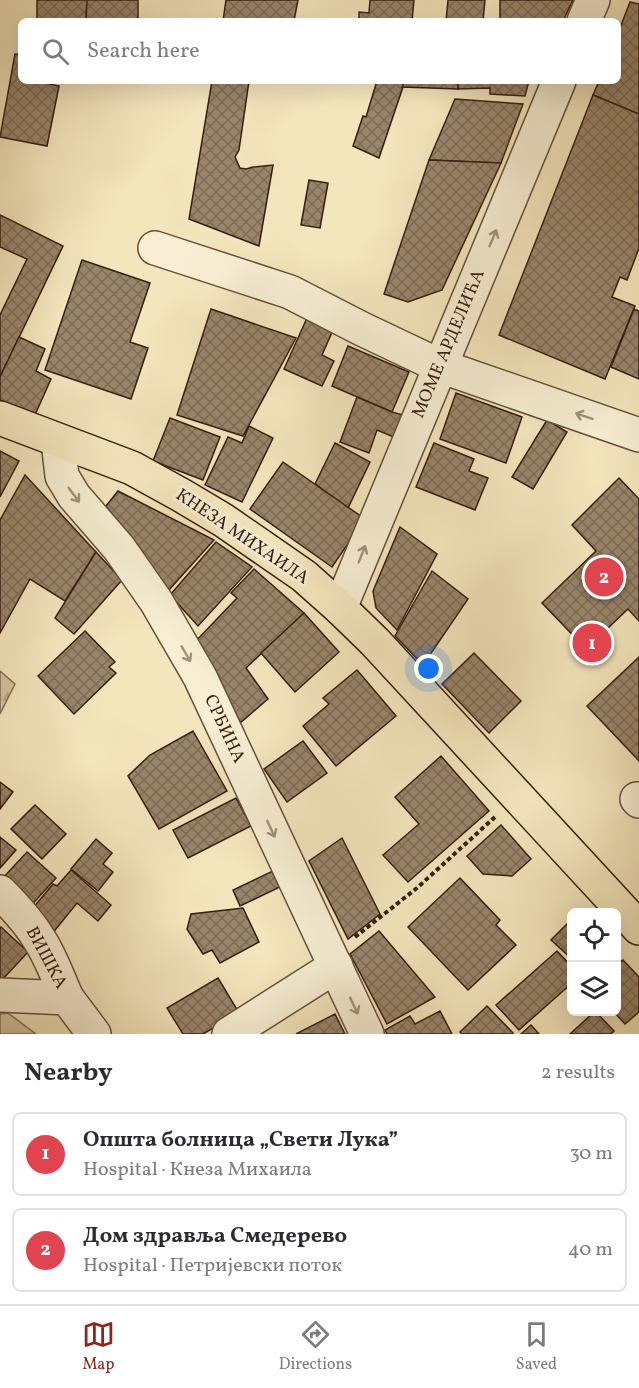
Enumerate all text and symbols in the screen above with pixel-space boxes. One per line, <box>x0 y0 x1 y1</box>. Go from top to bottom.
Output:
search box <box>18 18 621 84</box>
icon: search <box>39 35 72 68</box>
text: Search here <box>87 36 200 67</box>
one-way arrow <box>488 229 499 248</box>
street label: МОМЕ АРДЕЛИЋА <box>406 266 492 422</box>
one-way arrow <box>575 409 594 420</box>
street label: КНЕЗА МИХАИЛА <box>170 483 314 591</box>
one-way arrow <box>68 487 81 503</box>
one-way arrow <box>357 545 368 563</box>
pin: 2 <box>584 554 624 600</box>
pin: 1 <box>572 620 612 666</box>
one-way arrow <box>180 645 192 662</box>
your location <box>414 654 443 683</box>
street label: СРБИНА <box>197 691 251 768</box>
one-way arrow <box>266 820 278 838</box>
map controls <box>567 908 621 1016</box>
button: locate <box>567 908 621 962</box>
street label: ВИШКА <box>19 922 73 994</box>
button: layers <box>567 962 621 1016</box>
one-way arrow <box>349 996 361 1014</box>
text: Nearby <box>24 1055 113 1091</box>
text: 2 results <box>541 1059 615 1087</box>
text: Општа болница „Свети Лука” <box>83 1125 398 1156</box>
text: 1 <box>41 1140 50 1168</box>
text: 30 m <box>569 1140 613 1168</box>
text: Hospital · Кнеза Михаила <box>83 1156 312 1184</box>
text: Дом здравља Смедерево <box>83 1221 347 1252</box>
text: 2 <box>40 1236 51 1264</box>
text: 40 m <box>568 1236 613 1264</box>
text: Hospital · Петријевски поток <box>83 1252 342 1280</box>
tab: Map <box>82 1318 115 1376</box>
tab: Directions <box>279 1318 352 1376</box>
tab: Saved <box>516 1318 557 1376</box>

